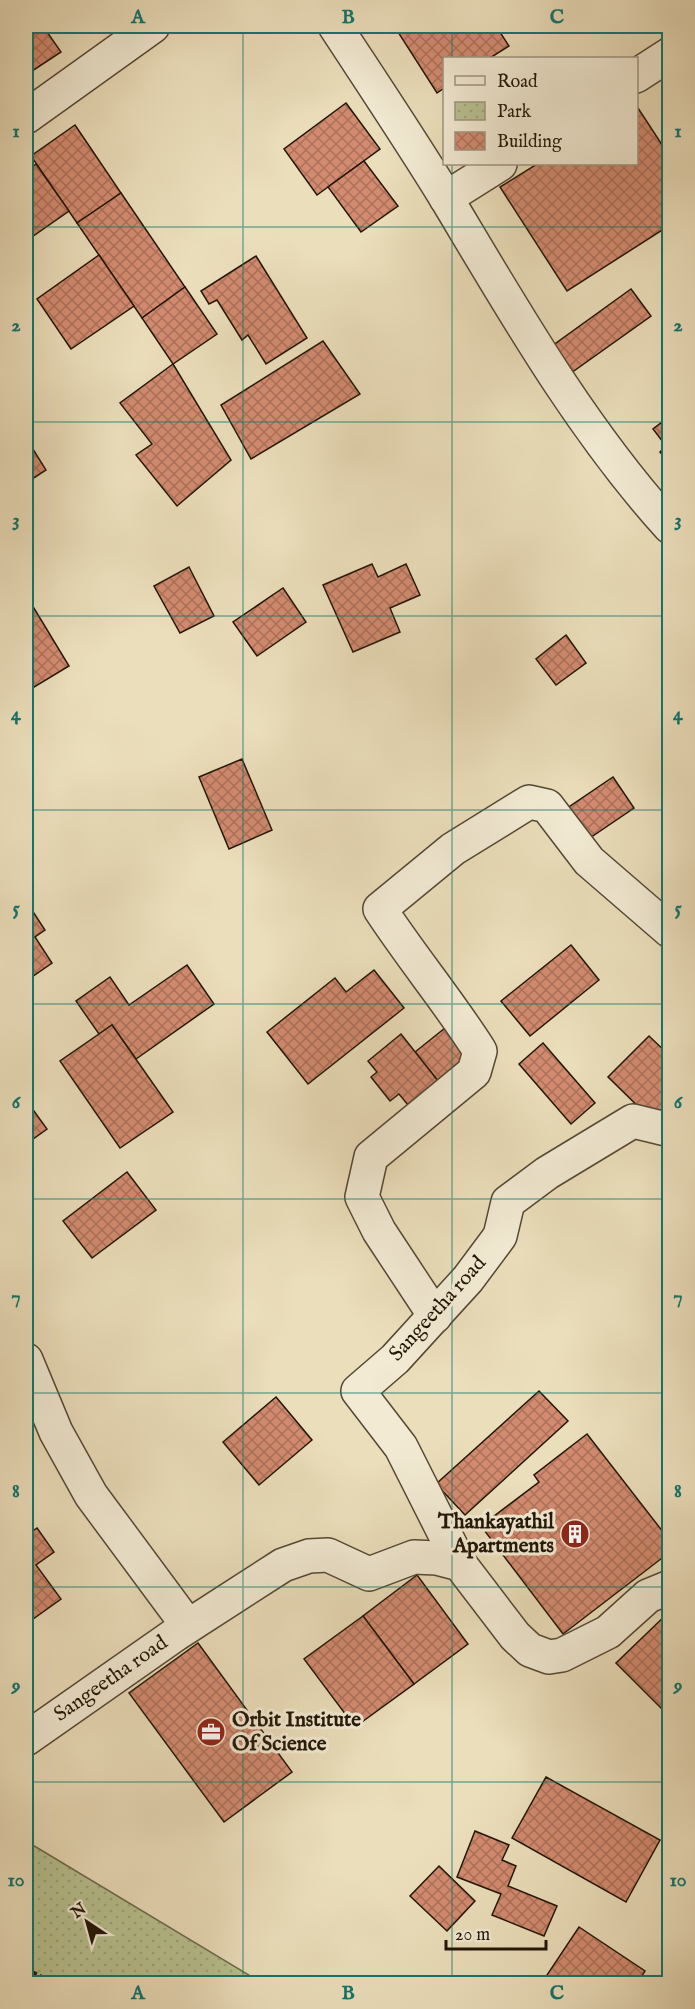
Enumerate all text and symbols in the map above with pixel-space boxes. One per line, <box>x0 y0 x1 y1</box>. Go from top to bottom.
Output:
text: A <box>130 5 146 30</box>
text: B <box>341 5 355 30</box>
text: C <box>550 5 564 30</box>
legend <box>443 57 638 165</box>
text: Road <box>497 71 538 94</box>
text: Park <box>497 101 532 124</box>
text: 1 <box>12 119 20 144</box>
text: 1 <box>674 119 682 144</box>
text: Building <box>497 131 562 154</box>
text: 2 <box>11 313 21 338</box>
text: 2 <box>673 313 683 338</box>
text: 3 <box>12 508 20 533</box>
text: 3 <box>674 508 682 533</box>
text: 4 <box>11 702 22 727</box>
text: 4 <box>673 702 684 727</box>
text: 5 <box>12 896 20 921</box>
text: 5 <box>674 896 682 921</box>
text: 6 <box>12 1090 22 1115</box>
text: 6 <box>674 1090 684 1115</box>
street label: Sangeetha road <box>383 1250 493 1367</box>
text: 7 <box>11 1285 21 1310</box>
text: 7 <box>673 1285 683 1310</box>
text: 8 <box>12 1479 20 1504</box>
text: 8 <box>674 1479 682 1504</box>
place label: Thankayathil Apartments <box>437 1509 555 1560</box>
building icon: Thankayathil Apartments <box>559 1518 591 1550</box>
street label: Sangeetha road <box>49 1629 174 1728</box>
text: 9 <box>11 1673 21 1698</box>
text: 9 <box>673 1673 683 1698</box>
place label: Orbit Institute Of Science <box>232 1707 361 1758</box>
office icon: Orbit Institute Of Science <box>195 1716 227 1748</box>
text: 10 <box>7 1868 25 1893</box>
text: 10 <box>669 1868 687 1893</box>
north arrow <box>57 1892 117 1952</box>
text: N <box>67 1899 91 1924</box>
scale bar <box>446 1913 546 1951</box>
text: 20 m <box>455 1924 490 1947</box>
text: A <box>130 1981 146 2006</box>
text: B <box>341 1981 355 2006</box>
text: C <box>550 1981 564 2006</box>

